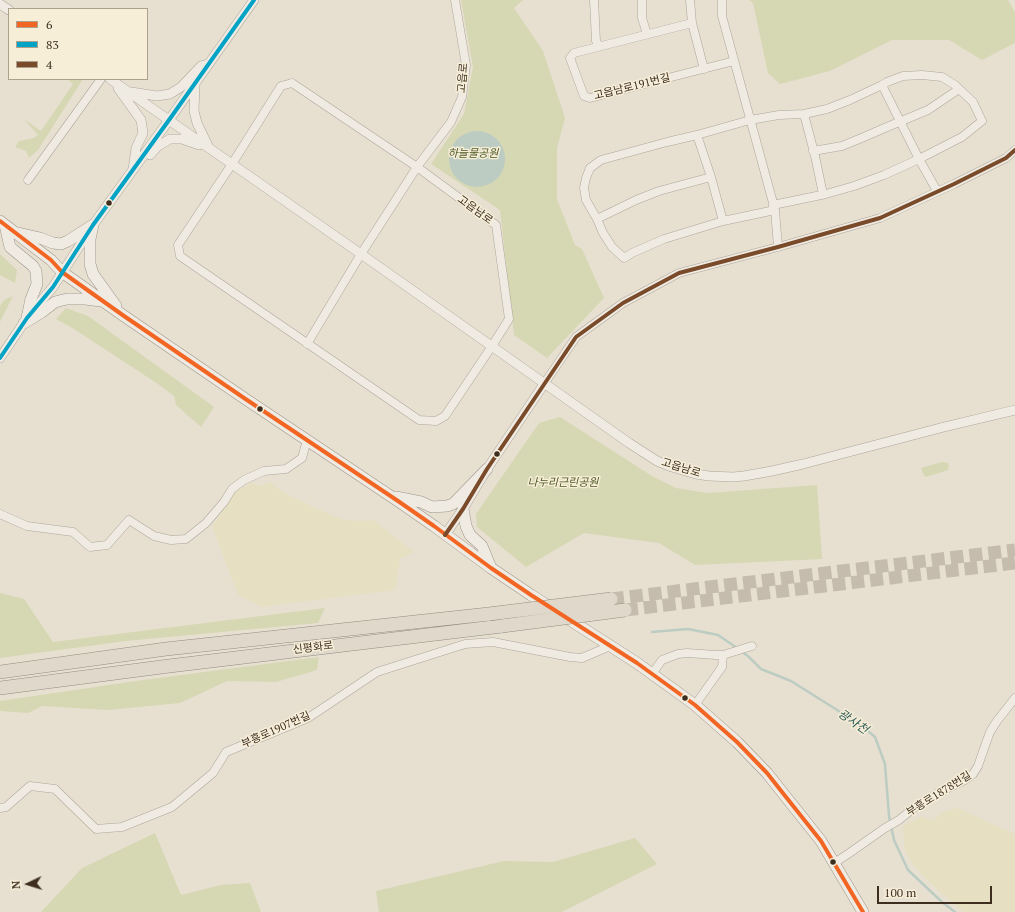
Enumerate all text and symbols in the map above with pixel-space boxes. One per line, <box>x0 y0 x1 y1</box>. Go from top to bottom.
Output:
legend <box>8 8 148 80</box>
text: 6 <box>46 17 52 32</box>
text: 83 <box>46 37 59 52</box>
text: 4 <box>46 57 52 72</box>
street label: 고읍로 <box>455 62 471 94</box>
street label: 고읍남로191번길 <box>592 71 672 103</box>
park label: 하늘물공원 <box>448 147 498 161</box>
street label: 고읍남로 <box>455 193 495 227</box>
unlabelled marker <box>104 198 114 208</box>
unlabelled marker <box>255 404 265 414</box>
unlabelled marker <box>492 449 502 459</box>
street label: 고읍남로 <box>660 456 702 480</box>
park label: 나누리근린공원 <box>528 476 598 490</box>
street label: 신평화로 <box>292 639 334 657</box>
unlabelled marker <box>680 693 690 703</box>
water label: 광사천 <box>835 707 871 737</box>
street label: 부흥로1907번길 <box>239 709 313 751</box>
street label: 부흥로1878번길 <box>904 769 974 819</box>
unlabelled marker <box>828 857 838 867</box>
north arrow <box>8 864 48 904</box>
scale bar <box>879 878 994 904</box>
text: N <box>9 880 23 889</box>
text: 100 m <box>884 885 916 900</box>

